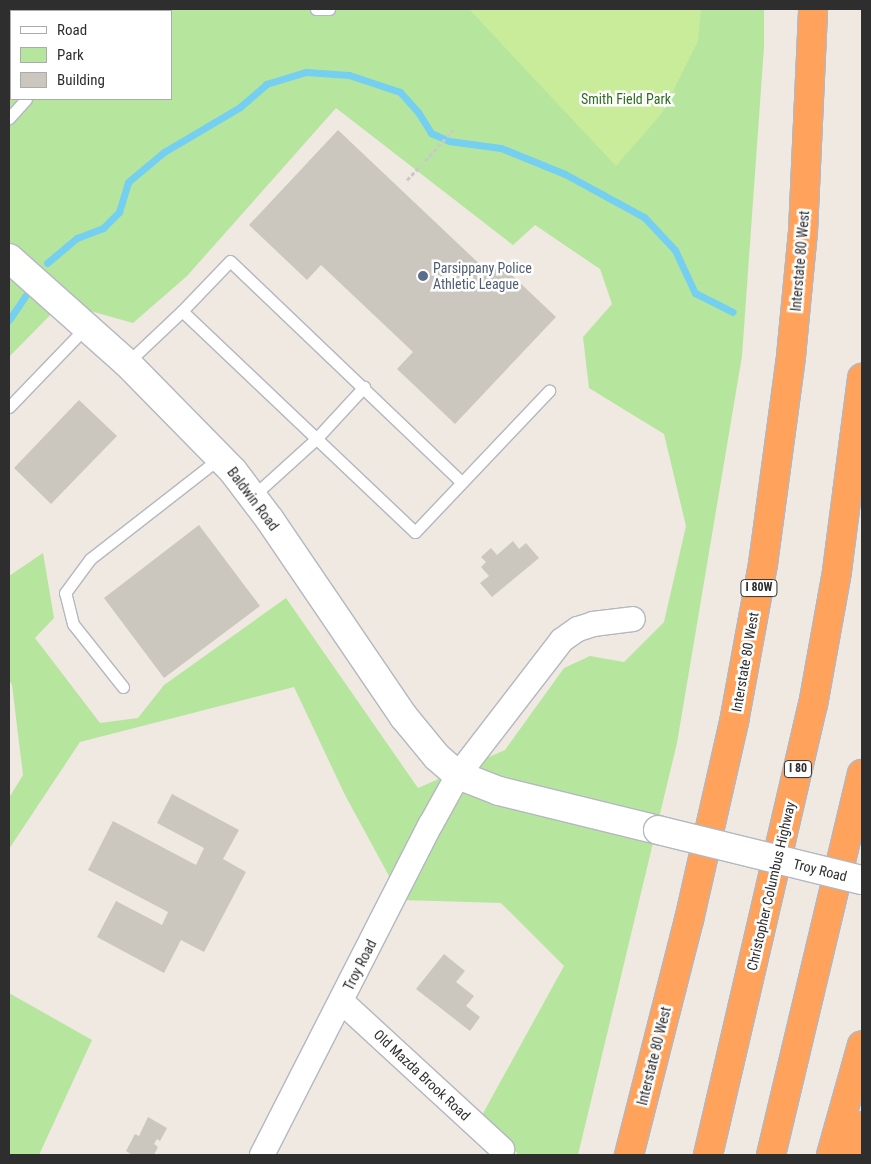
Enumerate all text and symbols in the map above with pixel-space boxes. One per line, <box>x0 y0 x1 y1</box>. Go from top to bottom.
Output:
legend <box>10 10 172 100</box>
text: Road <box>57 21 87 39</box>
text: Park <box>57 46 84 64</box>
text: Building <box>57 71 105 89</box>
park label: Smith Field Park <box>581 91 671 107</box>
street label: Interstate 80 West <box>787 210 813 312</box>
place label: Parsippany Police Athletic League <box>433 260 532 292</box>
marker: Parsippany Police Athletic League <box>417 270 429 282</box>
street label: Baldwin Road <box>224 464 282 534</box>
road number: I 80W <box>740 578 778 598</box>
street label: Interstate 80 West <box>728 611 762 713</box>
road number: I 80 <box>783 760 813 779</box>
street label: Christopher Columbus Highway <box>743 800 799 972</box>
street label: Troy Road <box>791 855 849 885</box>
street label: Troy Road <box>340 937 380 993</box>
street label: Interstate 80 West <box>634 1005 674 1107</box>
street label: Old Mazda Brook Road <box>370 1026 474 1124</box>

